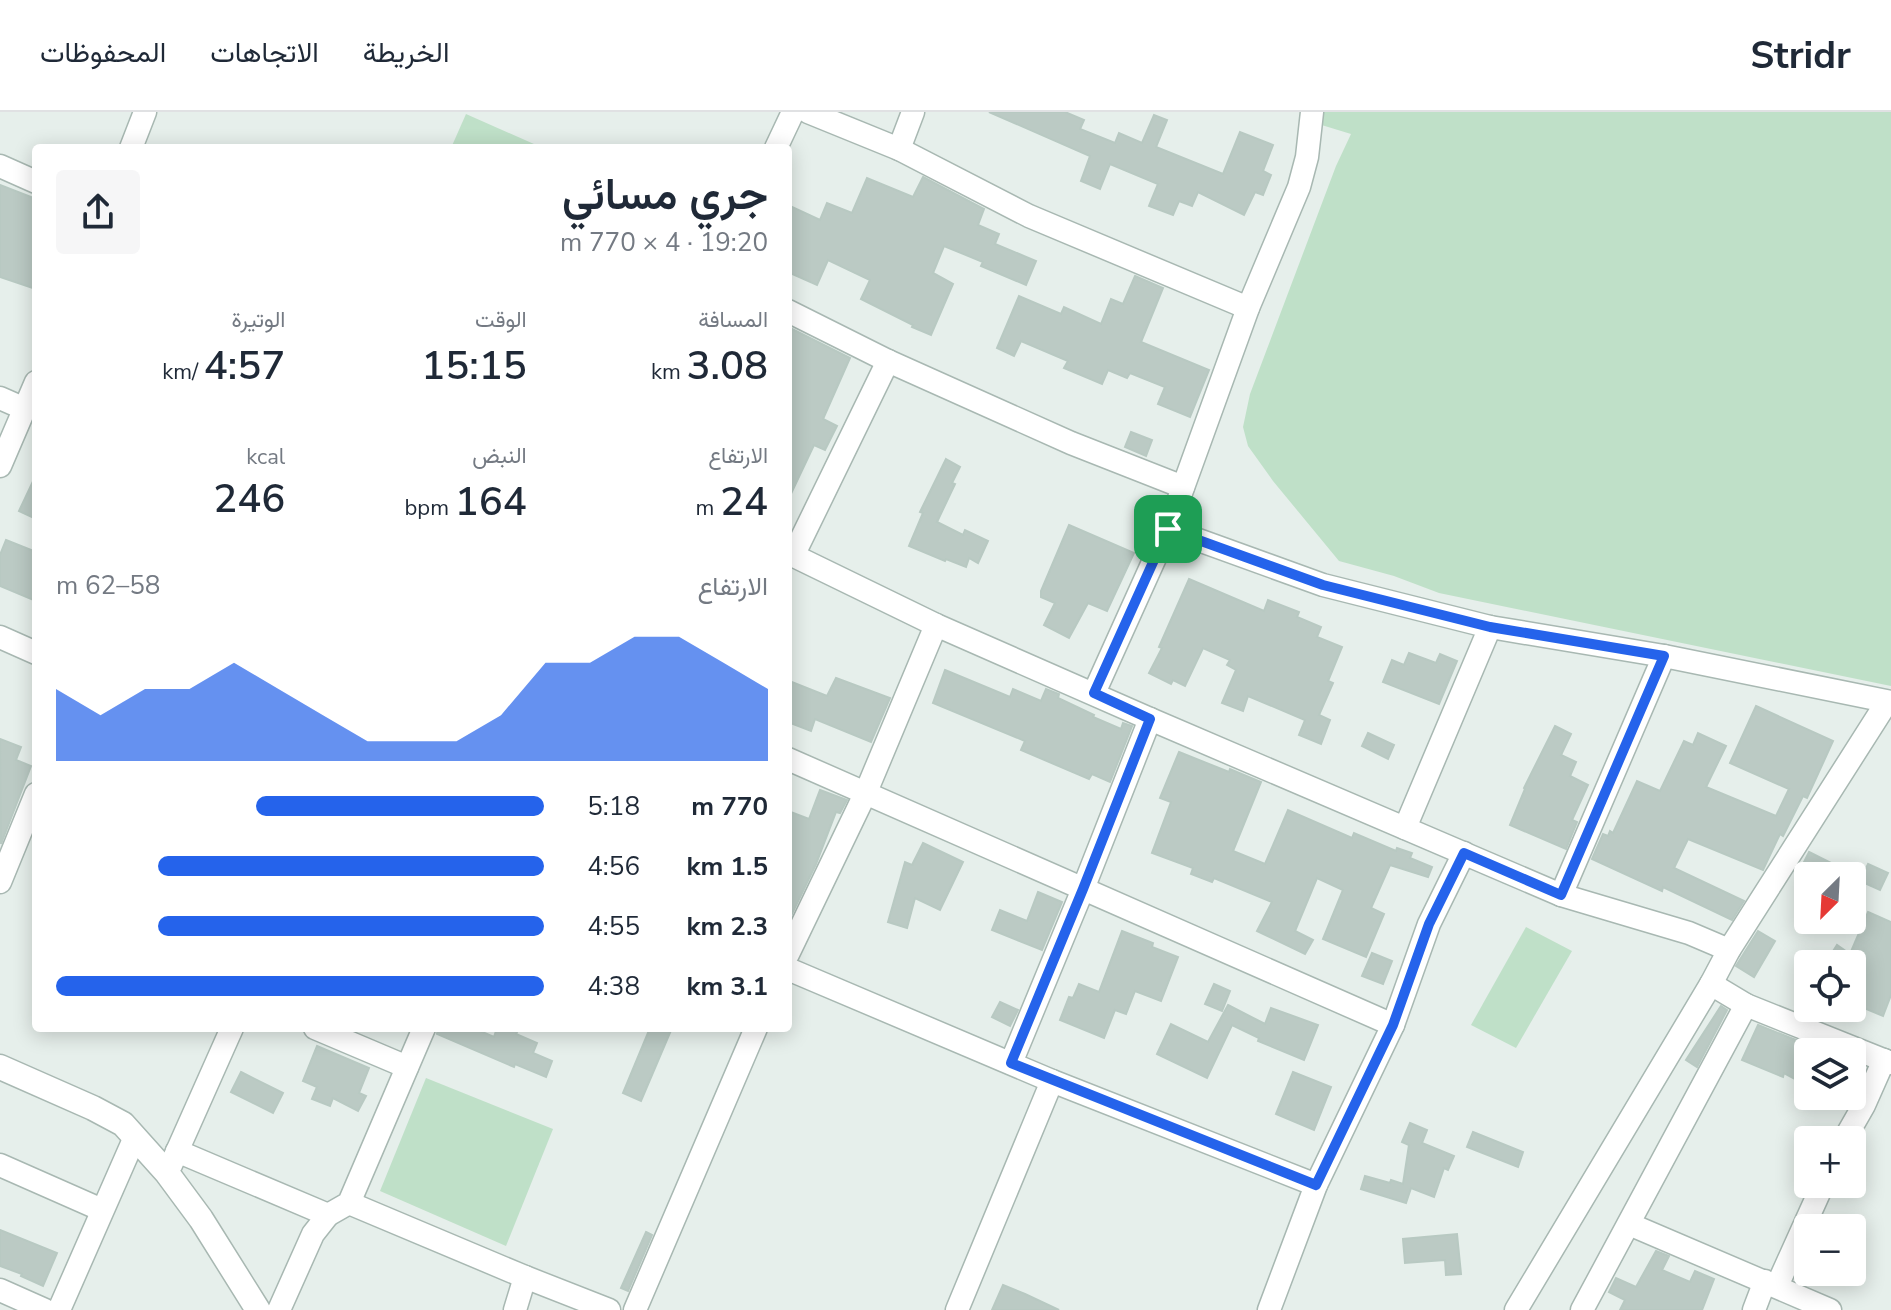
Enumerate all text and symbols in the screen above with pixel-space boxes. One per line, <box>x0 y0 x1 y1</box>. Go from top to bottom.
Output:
text: Stridr <box>1750 30 1851 81</box>
text: المحفوظات <box>40 34 166 72</box>
text: الاتجاهات <box>210 34 319 72</box>
text: الخريطة <box>363 34 449 72</box>
text: جري مسائي <box>562 165 768 225</box>
button: share <box>56 170 140 254</box>
text: 19:20 · 4 × 770 m <box>560 225 768 260</box>
text: الوتيرة <box>232 305 285 335</box>
text: الوقت <box>475 305 527 335</box>
text: المسافة <box>698 305 768 335</box>
text: 4:57 <box>204 339 285 393</box>
text: 15:15 <box>421 339 527 393</box>
text: 3.08 <box>687 339 768 393</box>
text: /km <box>162 357 204 387</box>
text: km <box>651 357 687 387</box>
text: النبض <box>472 441 527 471</box>
text: الارتفاع <box>708 441 768 471</box>
text: kcal <box>246 442 285 472</box>
text: 246 <box>213 472 285 526</box>
text: 164 <box>455 475 527 529</box>
text: 24 <box>720 475 768 529</box>
text: bpm <box>405 493 455 523</box>
text: m <box>696 493 720 523</box>
pin <box>1134 495 1202 563</box>
icon: arrive <box>1146 507 1190 551</box>
text: 58–62 m <box>56 568 160 603</box>
text: الارتفاع <box>697 569 768 604</box>
text: 5:18 <box>587 789 640 824</box>
text: 770 m <box>691 789 768 824</box>
text: 4:56 <box>587 849 640 884</box>
text: 1.5 km <box>687 849 768 884</box>
north arrow <box>1794 862 1866 934</box>
map controls <box>1794 862 1866 1286</box>
text: 4:55 <box>587 909 640 944</box>
text: 2.3 km <box>687 909 768 944</box>
button: locate <box>1794 950 1866 1022</box>
text: 4:38 <box>587 969 640 1004</box>
text: 3.1 km <box>687 969 768 1004</box>
button: layers <box>1794 1038 1866 1110</box>
button: + <box>1794 1126 1866 1198</box>
button: − <box>1794 1214 1866 1286</box>

